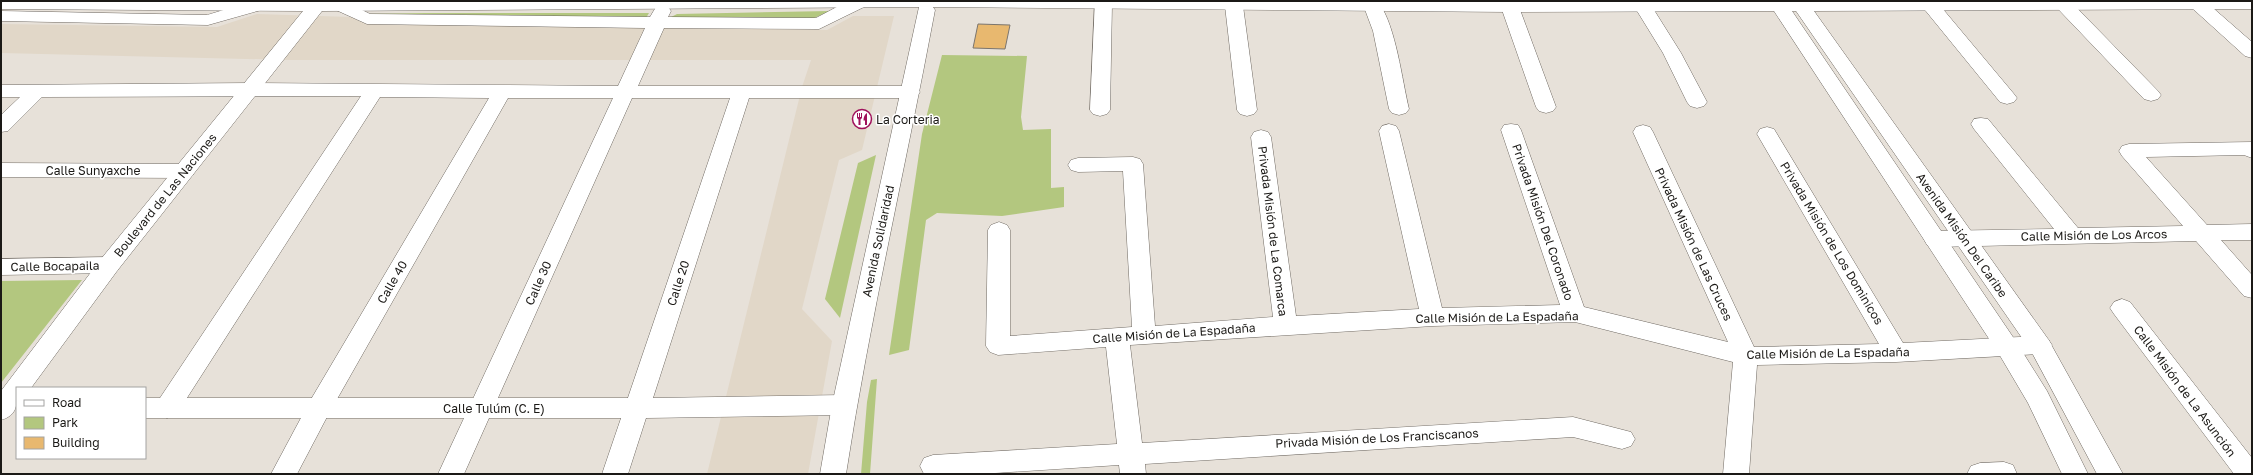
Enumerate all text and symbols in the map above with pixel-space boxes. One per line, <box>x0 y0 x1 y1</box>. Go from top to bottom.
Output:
restaurant icon: La Corteria <box>851 108 873 130</box>
place label: La Corteria <box>876 112 939 127</box>
street label: Boulevard de Las Naciones <box>110 130 220 260</box>
street label: Privada Misión Del Coronado <box>1509 142 1577 302</box>
street label: Privada Misión de La Comarca <box>1255 145 1291 317</box>
street label: Privada Misión de Los Dominicos <box>1777 159 1887 327</box>
street label: Calle Sunyaxche <box>46 163 140 178</box>
street label: Privada Misión de Las Cruces <box>1652 165 1736 323</box>
street label: Avenida Misión Del Caribe <box>1913 170 2011 300</box>
street label: Avenida Solidaridad <box>859 184 897 298</box>
street label: Calle Misión de Los Arcos <box>2021 226 2167 244</box>
street label: Calle Bocapaila <box>10 258 100 274</box>
street label: Calle 40 <box>374 258 410 306</box>
street label: Calle 20 <box>664 258 692 308</box>
street label: Calle 30 <box>522 259 554 307</box>
street label: Calle Misión de La Espadaña <box>1415 308 1579 326</box>
street label: Calle Misión de La Espadaña <box>1092 320 1256 346</box>
street label: Calle Misión de La Asunción <box>2131 322 2239 460</box>
street label: Calle Misión de La Espadaña <box>1746 344 1910 362</box>
legend <box>16 387 146 459</box>
text: Road <box>52 395 81 410</box>
street label: Calle Tulúm (C. E) <box>443 401 545 416</box>
text: Park <box>52 415 78 430</box>
street label: Privada Misión de Los Franciscanos <box>1275 425 1479 451</box>
text: Building <box>52 435 100 450</box>

